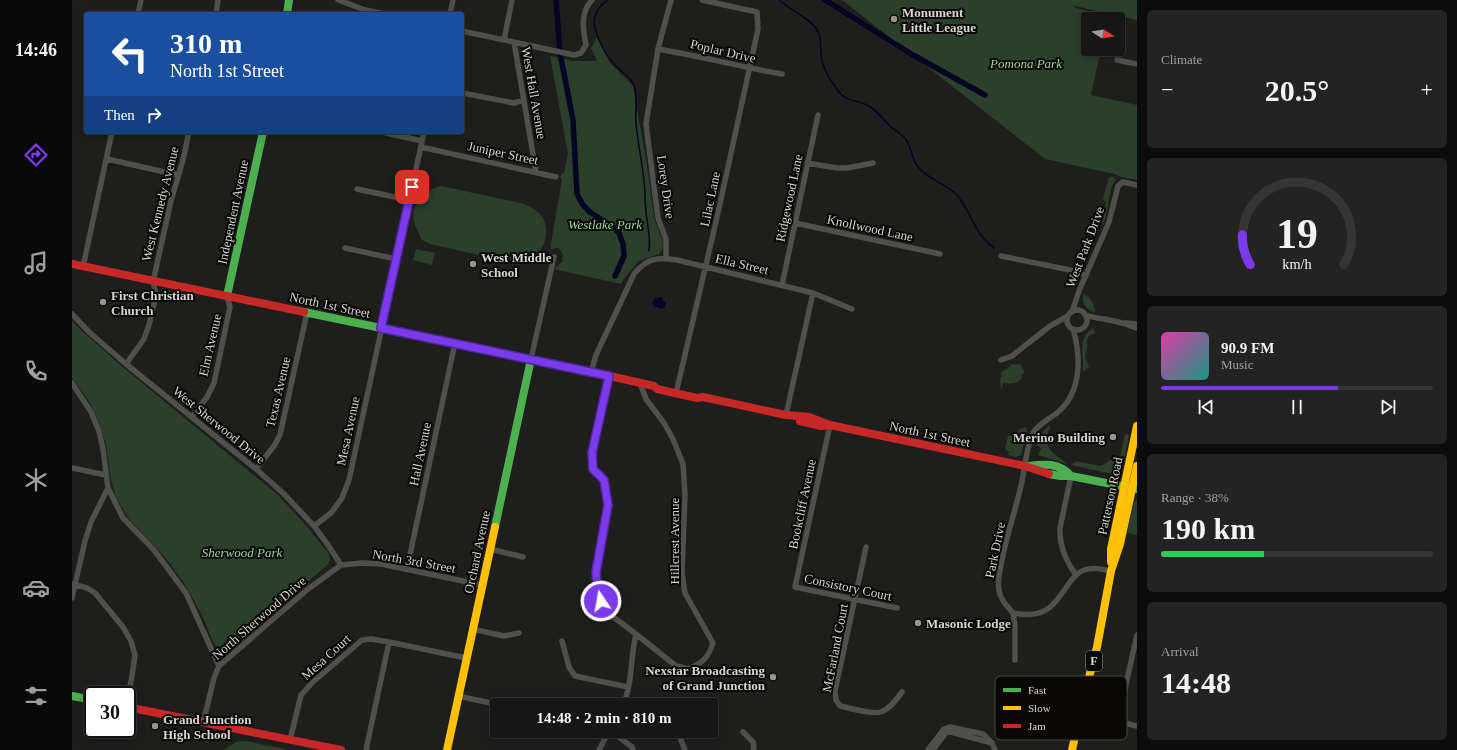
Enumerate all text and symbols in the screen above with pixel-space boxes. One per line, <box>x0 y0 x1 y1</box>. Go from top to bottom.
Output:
place label: Monument Little League <box>902 5 976 35</box>
north arrow <box>1081 12 1125 56</box>
map controls <box>1081 12 1125 56</box>
marker: Monument Little League <box>889 14 899 24</box>
icon: left <box>104 28 156 80</box>
text: 310 m <box>170 28 242 59</box>
street label: Poplar Drive <box>689 36 757 66</box>
text: 14:46 <box>15 40 57 60</box>
street label: West Hall Avenue <box>519 46 550 140</box>
text: Climate <box>1161 52 1202 67</box>
park label: Pomona Park <box>989 56 1062 71</box>
text: North 1st Street <box>170 61 284 81</box>
text: 20.5° <box>1265 74 1329 107</box>
text: − <box>1161 77 1173 102</box>
text: + <box>1421 77 1433 102</box>
icon: right <box>143 104 165 126</box>
text: Then <box>104 107 135 123</box>
street label: Juniper Street <box>466 138 540 168</box>
icon: directions <box>22 141 50 169</box>
street label: West Kennedy Avenue <box>138 145 182 263</box>
street label: Ridgewood Lane <box>772 153 806 243</box>
street label: Lorey Drive <box>654 154 678 220</box>
street label: Independent Avenue <box>215 158 251 266</box>
pin <box>395 170 429 204</box>
street label: Lilac Lane <box>697 170 723 228</box>
icon: arrive <box>401 176 423 198</box>
street label: West Park Drive <box>1063 204 1107 290</box>
text: 19 <box>1276 211 1318 257</box>
street label: Knollwood Lane <box>826 212 915 245</box>
park label: Westlake Park <box>568 217 642 232</box>
icon: music <box>22 249 50 277</box>
place label: West Middle School <box>481 250 552 280</box>
street label: Ella Street <box>714 251 771 278</box>
text: km/h <box>1282 256 1312 272</box>
marker: West Middle School <box>468 259 478 269</box>
place label: First Christian Church <box>111 288 194 318</box>
street label: North 1st Street <box>288 289 372 321</box>
marker: First Christian Church <box>98 297 108 307</box>
street label: Elm Avenue <box>196 312 225 378</box>
text: 90.9 FM <box>1221 340 1274 356</box>
street label: Texas Avenue <box>263 355 293 429</box>
icon: phone <box>22 357 50 385</box>
text: Music <box>1221 357 1254 372</box>
street label: West Sherwood Drive <box>170 383 268 467</box>
street label: Mesa Avenue <box>333 395 363 467</box>
icon: previous <box>1195 396 1217 418</box>
icon: pause <box>1286 396 1308 418</box>
icon: next <box>1377 396 1399 418</box>
street label: North 1st Street <box>888 418 972 450</box>
street label: Hall Avenue <box>406 421 434 487</box>
place label: Merino Building <box>1013 430 1105 445</box>
marker: Merino Building <box>1108 432 1118 442</box>
street label: Patterson Road <box>1094 455 1126 536</box>
street label: Bookcliff Avenue <box>785 457 819 550</box>
icon: climate <box>22 466 50 494</box>
text: Range · 38% <box>1161 490 1229 505</box>
street label: Hillcrest Avenue <box>667 497 682 584</box>
street label: Orchard Avenue <box>461 509 493 595</box>
text: 190 km <box>1161 512 1255 545</box>
street label: Park Drive <box>982 521 1008 579</box>
park label: Sherwood Park <box>202 545 282 560</box>
street label: North 3rd Street <box>371 546 457 576</box>
street label: Consistory Court <box>803 570 894 604</box>
street label: North Sherwood Drive <box>209 573 309 663</box>
icon: car <box>22 574 50 602</box>
position arrow <box>580 580 622 622</box>
street label: McFarland Court <box>819 602 851 694</box>
place label: Masonic Lodge <box>926 616 1011 631</box>
marker: Masonic Lodge <box>913 618 923 628</box>
street label: Mesa Court <box>298 631 354 683</box>
text: Arrival <box>1161 644 1199 659</box>
road number: F <box>1086 651 1102 671</box>
place label: Nexstar Broadcasting of Grand Junction <box>645 663 766 693</box>
text: 14:48 <box>1161 666 1231 699</box>
marker: Nexstar Broadcasting of Grand Junction <box>768 672 778 682</box>
legend <box>995 676 1127 740</box>
icon: filters <box>22 682 50 710</box>
text: Fast <box>1028 684 1046 696</box>
speed limit sign: 30 <box>84 686 136 738</box>
text: Slow <box>1028 702 1051 714</box>
text: 14:48 · 2 min · 810 m <box>537 710 672 726</box>
place label: Grand Junction High School <box>163 712 252 742</box>
text: Jam <box>1028 720 1046 732</box>
marker: Grand Junction High School <box>150 721 160 731</box>

